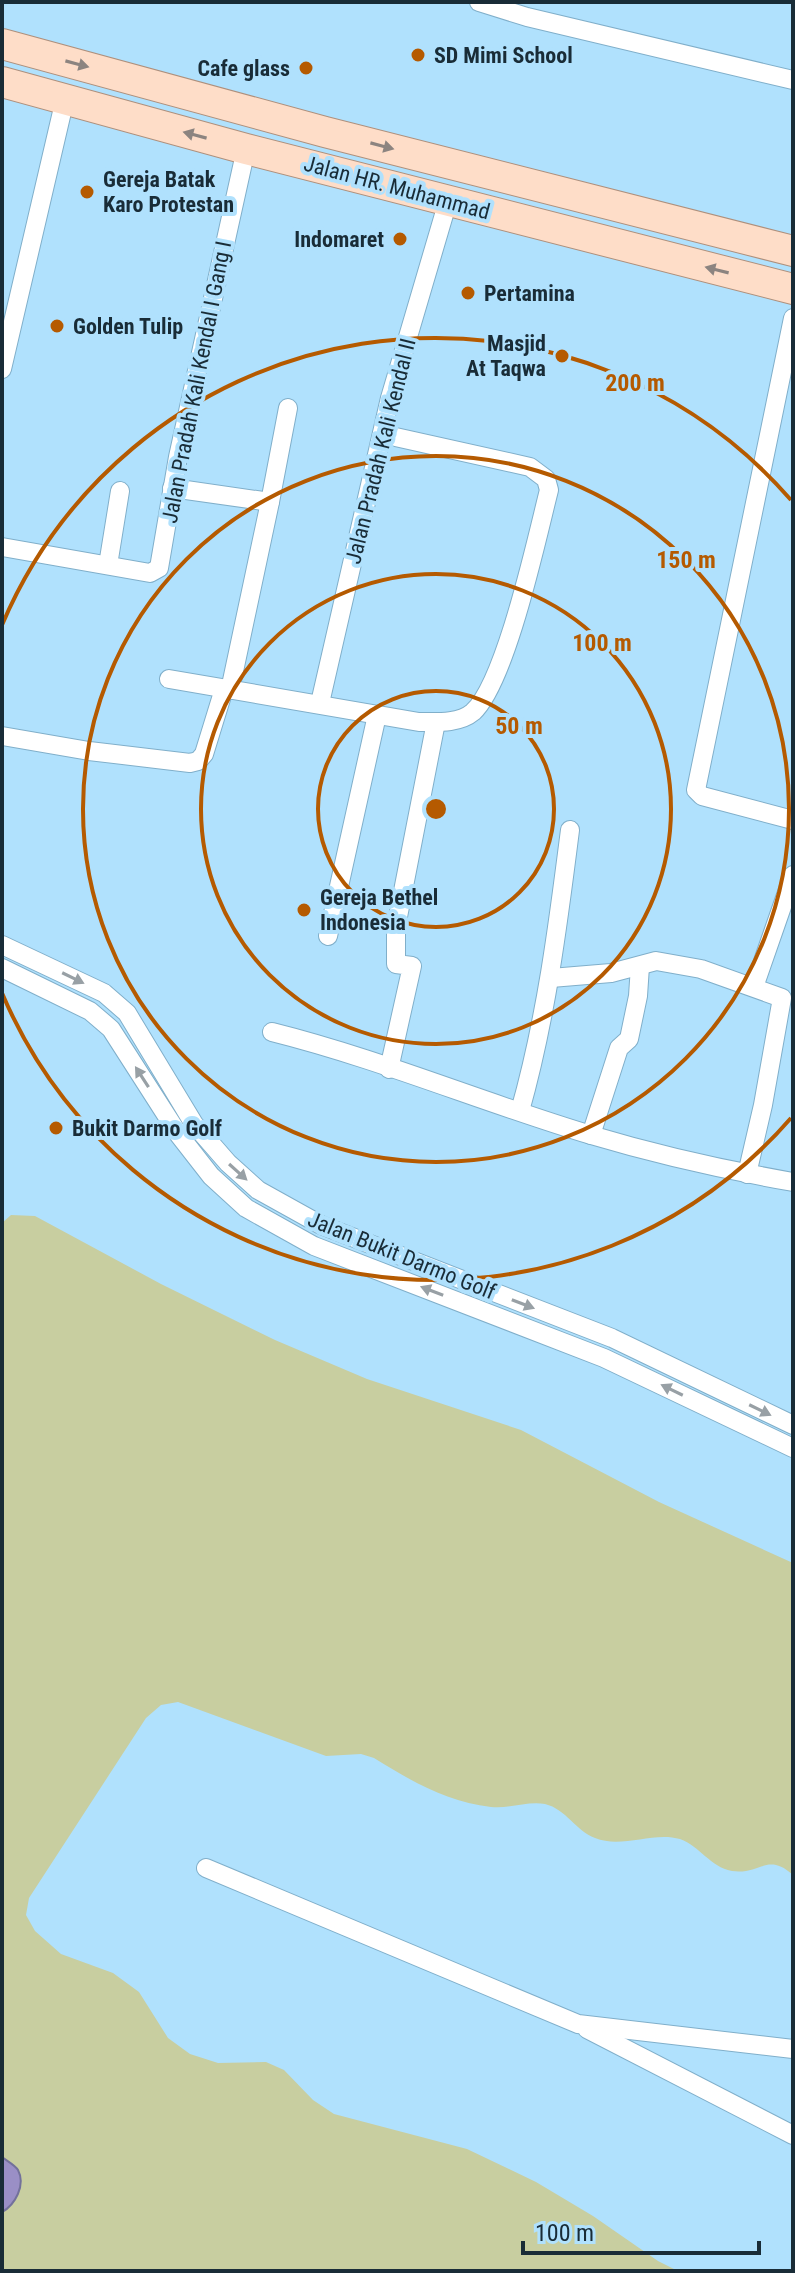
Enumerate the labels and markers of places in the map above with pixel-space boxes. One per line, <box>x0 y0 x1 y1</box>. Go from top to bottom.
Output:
place label: SD Mimi School <box>434 43 573 68</box>
marker: SD Mimi School <box>409 46 427 64</box>
place label: Cafe glass <box>198 56 290 81</box>
marker: Cafe glass <box>297 59 315 77</box>
place label: Gereja Batak Karo Protestan <box>103 167 234 217</box>
marker: Gereja Batak Karo Protestan <box>78 183 96 201</box>
place label: Indomaret <box>294 227 384 252</box>
marker: Indomaret <box>391 230 409 248</box>
place label: Pertamina <box>484 281 575 306</box>
marker: Pertamina <box>459 284 477 302</box>
place label: Golden Tulip <box>73 314 183 339</box>
marker: Golden Tulip <box>48 317 66 335</box>
place label: Masjid At Taqwa <box>466 331 546 381</box>
marker: Masjid At Taqwa <box>553 347 571 365</box>
centre of rings <box>422 795 450 823</box>
place label: Gereja Bethel Indonesia <box>320 885 438 935</box>
marker: Gereja Bethel Indonesia <box>295 901 313 919</box>
place label: Bukit Darmo Golf <box>72 1116 222 1141</box>
marker: Bukit Darmo Golf <box>47 1119 65 1137</box>

